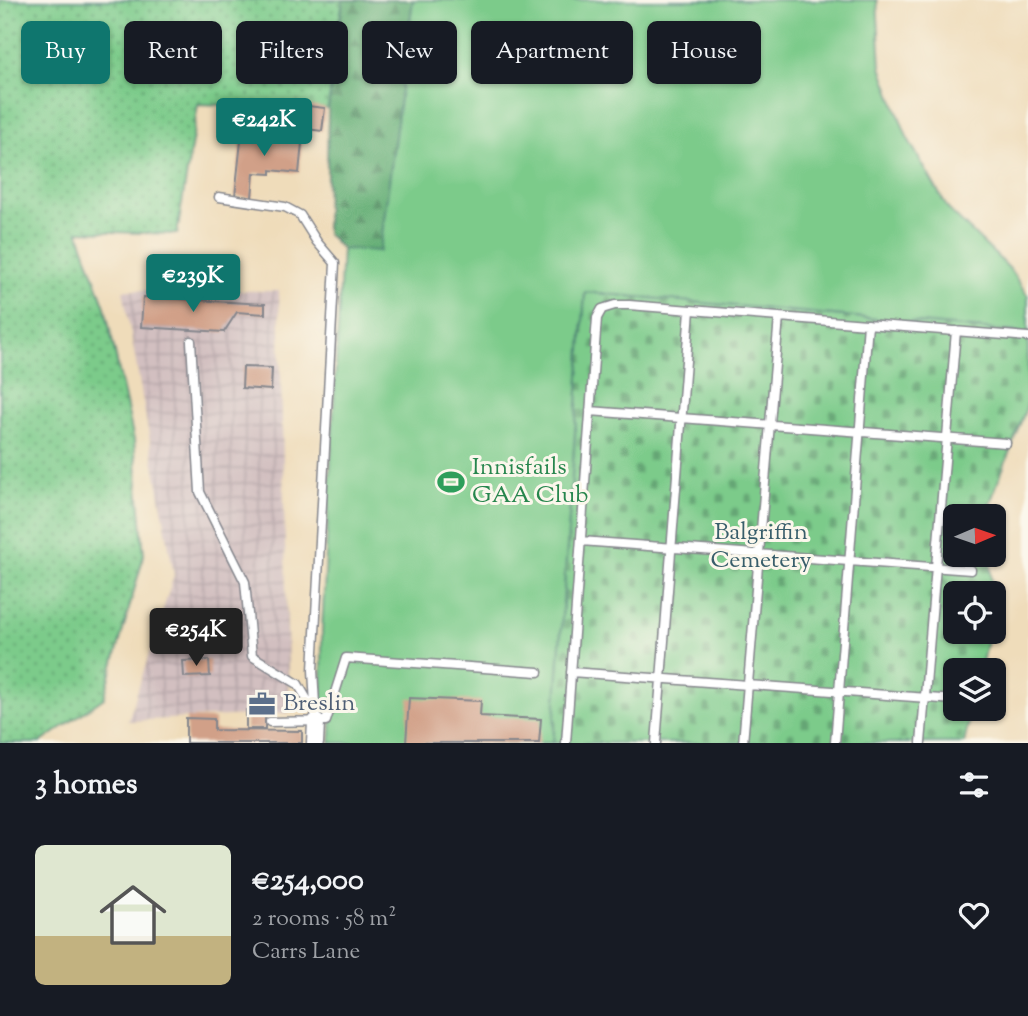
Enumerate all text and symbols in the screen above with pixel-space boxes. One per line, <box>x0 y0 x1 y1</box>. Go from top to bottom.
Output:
chip: Buy <box>21 21 110 84</box>
chip: Rent <box>124 21 222 84</box>
chip: Filters <box>236 21 348 84</box>
chip: New <box>362 21 457 84</box>
chip: Apartment <box>471 21 633 84</box>
chip: House <box>647 21 761 84</box>
pin: €242K <box>215 99 313 158</box>
text: €242K <box>232 104 296 137</box>
pin: €239K <box>144 254 242 314</box>
text: €239K <box>162 260 224 293</box>
place label: Innisfails GAA Club <box>472 451 588 513</box>
sports icon: Innisfails GAA Club <box>436 467 466 497</box>
north arrow <box>943 504 1006 567</box>
map controls <box>943 504 1006 721</box>
park label: Balgriffin Cemetery <box>711 516 811 578</box>
button: locate <box>943 581 1006 644</box>
pin: €254K <box>147 608 245 668</box>
text: €254K <box>166 614 226 647</box>
button: layers <box>943 658 1006 721</box>
place label: Breslin <box>283 687 355 721</box>
office icon: Breslin <box>247 689 277 719</box>
text: 3 homes <box>35 764 138 807</box>
icon: filters <box>955 766 993 804</box>
text: €254,000 <box>252 860 364 903</box>
icon: home <box>91 873 175 957</box>
icon: heart <box>955 896 993 934</box>
text: 2 rooms · 58 m² <box>252 903 396 936</box>
text: Carrs Lane <box>252 936 360 969</box>

